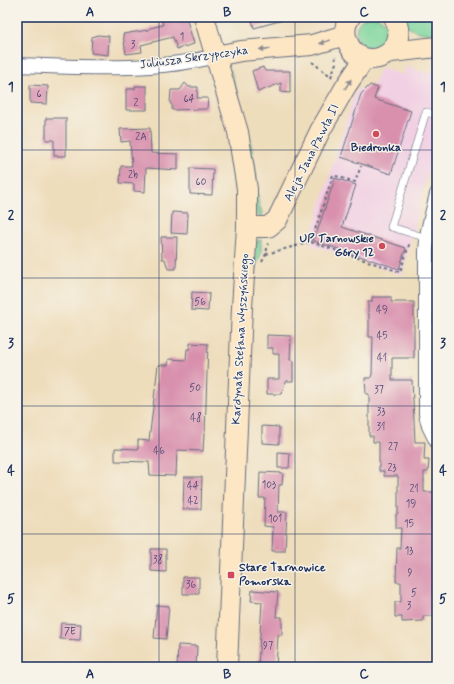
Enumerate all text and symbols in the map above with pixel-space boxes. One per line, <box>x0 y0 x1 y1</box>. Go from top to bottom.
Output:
text: A <box>86 4 94 21</box>
text: B <box>223 4 232 21</box>
text: C <box>359 4 369 21</box>
house number: 1 <box>180 31 184 44</box>
house number: 3 <box>131 39 136 52</box>
one-way arrow <box>318 39 330 45</box>
street label: Juliusza Skrzypczyka <box>139 42 249 74</box>
one-way arrow <box>259 46 271 53</box>
one-way arrow <box>344 78 352 89</box>
text: 1 <box>8 79 14 96</box>
text: 1 <box>440 79 446 96</box>
house number: 6 <box>36 88 42 101</box>
house number: 64 <box>183 93 195 106</box>
house number: 2 <box>134 97 139 110</box>
street label: Aleja Jana Pawła II <box>281 102 343 204</box>
marker: Biedronka <box>371 129 381 139</box>
house number: 2A <box>135 131 147 144</box>
place label: Biedronka <box>351 140 401 156</box>
house number: 2b <box>128 169 138 182</box>
house number: 60 <box>196 176 207 189</box>
text: 2 <box>8 207 15 224</box>
text: 2 <box>440 207 447 224</box>
place label: UP Tarnowskie Góry 12 <box>299 231 375 261</box>
marker: UP Tarnowskie Góry 12 <box>377 241 387 251</box>
street label: Kardynała Stefana Wyszyńskiego <box>229 253 253 425</box>
house number: 56 <box>194 296 206 309</box>
house number: 49 <box>376 304 388 317</box>
house number: 45 <box>376 330 388 343</box>
text: 3 <box>8 335 14 352</box>
text: 3 <box>440 335 446 352</box>
house number: 41 <box>377 352 387 365</box>
house number: 50 <box>189 382 201 395</box>
house number: 37 <box>374 384 384 397</box>
house number: 33 <box>377 406 385 419</box>
house number: 48 <box>190 411 202 425</box>
house number: 31 <box>377 421 385 434</box>
house number: 27 <box>388 441 398 454</box>
house number: 46 <box>153 445 165 458</box>
house number: 23 <box>387 462 397 475</box>
text: 4 <box>7 463 15 480</box>
text: 4 <box>439 463 447 480</box>
house number: 103 <box>262 479 276 492</box>
house number: 44 <box>187 480 199 493</box>
house number: 21 <box>409 483 419 496</box>
house number: 42 <box>187 495 199 508</box>
house number: 19 <box>406 498 416 511</box>
house number: 101 <box>268 513 282 526</box>
house number: 15 <box>404 518 414 531</box>
house number: 13 <box>405 545 413 558</box>
house number: 38 <box>153 553 163 567</box>
place label: Stare Tarnowice Pomorska <box>239 560 326 590</box>
house number: 9 <box>408 567 413 580</box>
marker: Stare Tarnowice Pomorska <box>226 570 236 580</box>
house number: 36 <box>186 579 196 592</box>
house number: 5 <box>411 587 417 600</box>
text: 5 <box>7 591 15 608</box>
text: 5 <box>439 591 447 608</box>
house number: 3 <box>407 600 412 613</box>
house number: 7E <box>64 626 76 639</box>
house number: 97 <box>263 640 273 653</box>
text: A <box>86 666 94 683</box>
text: B <box>223 666 232 683</box>
text: C <box>359 666 369 683</box>

